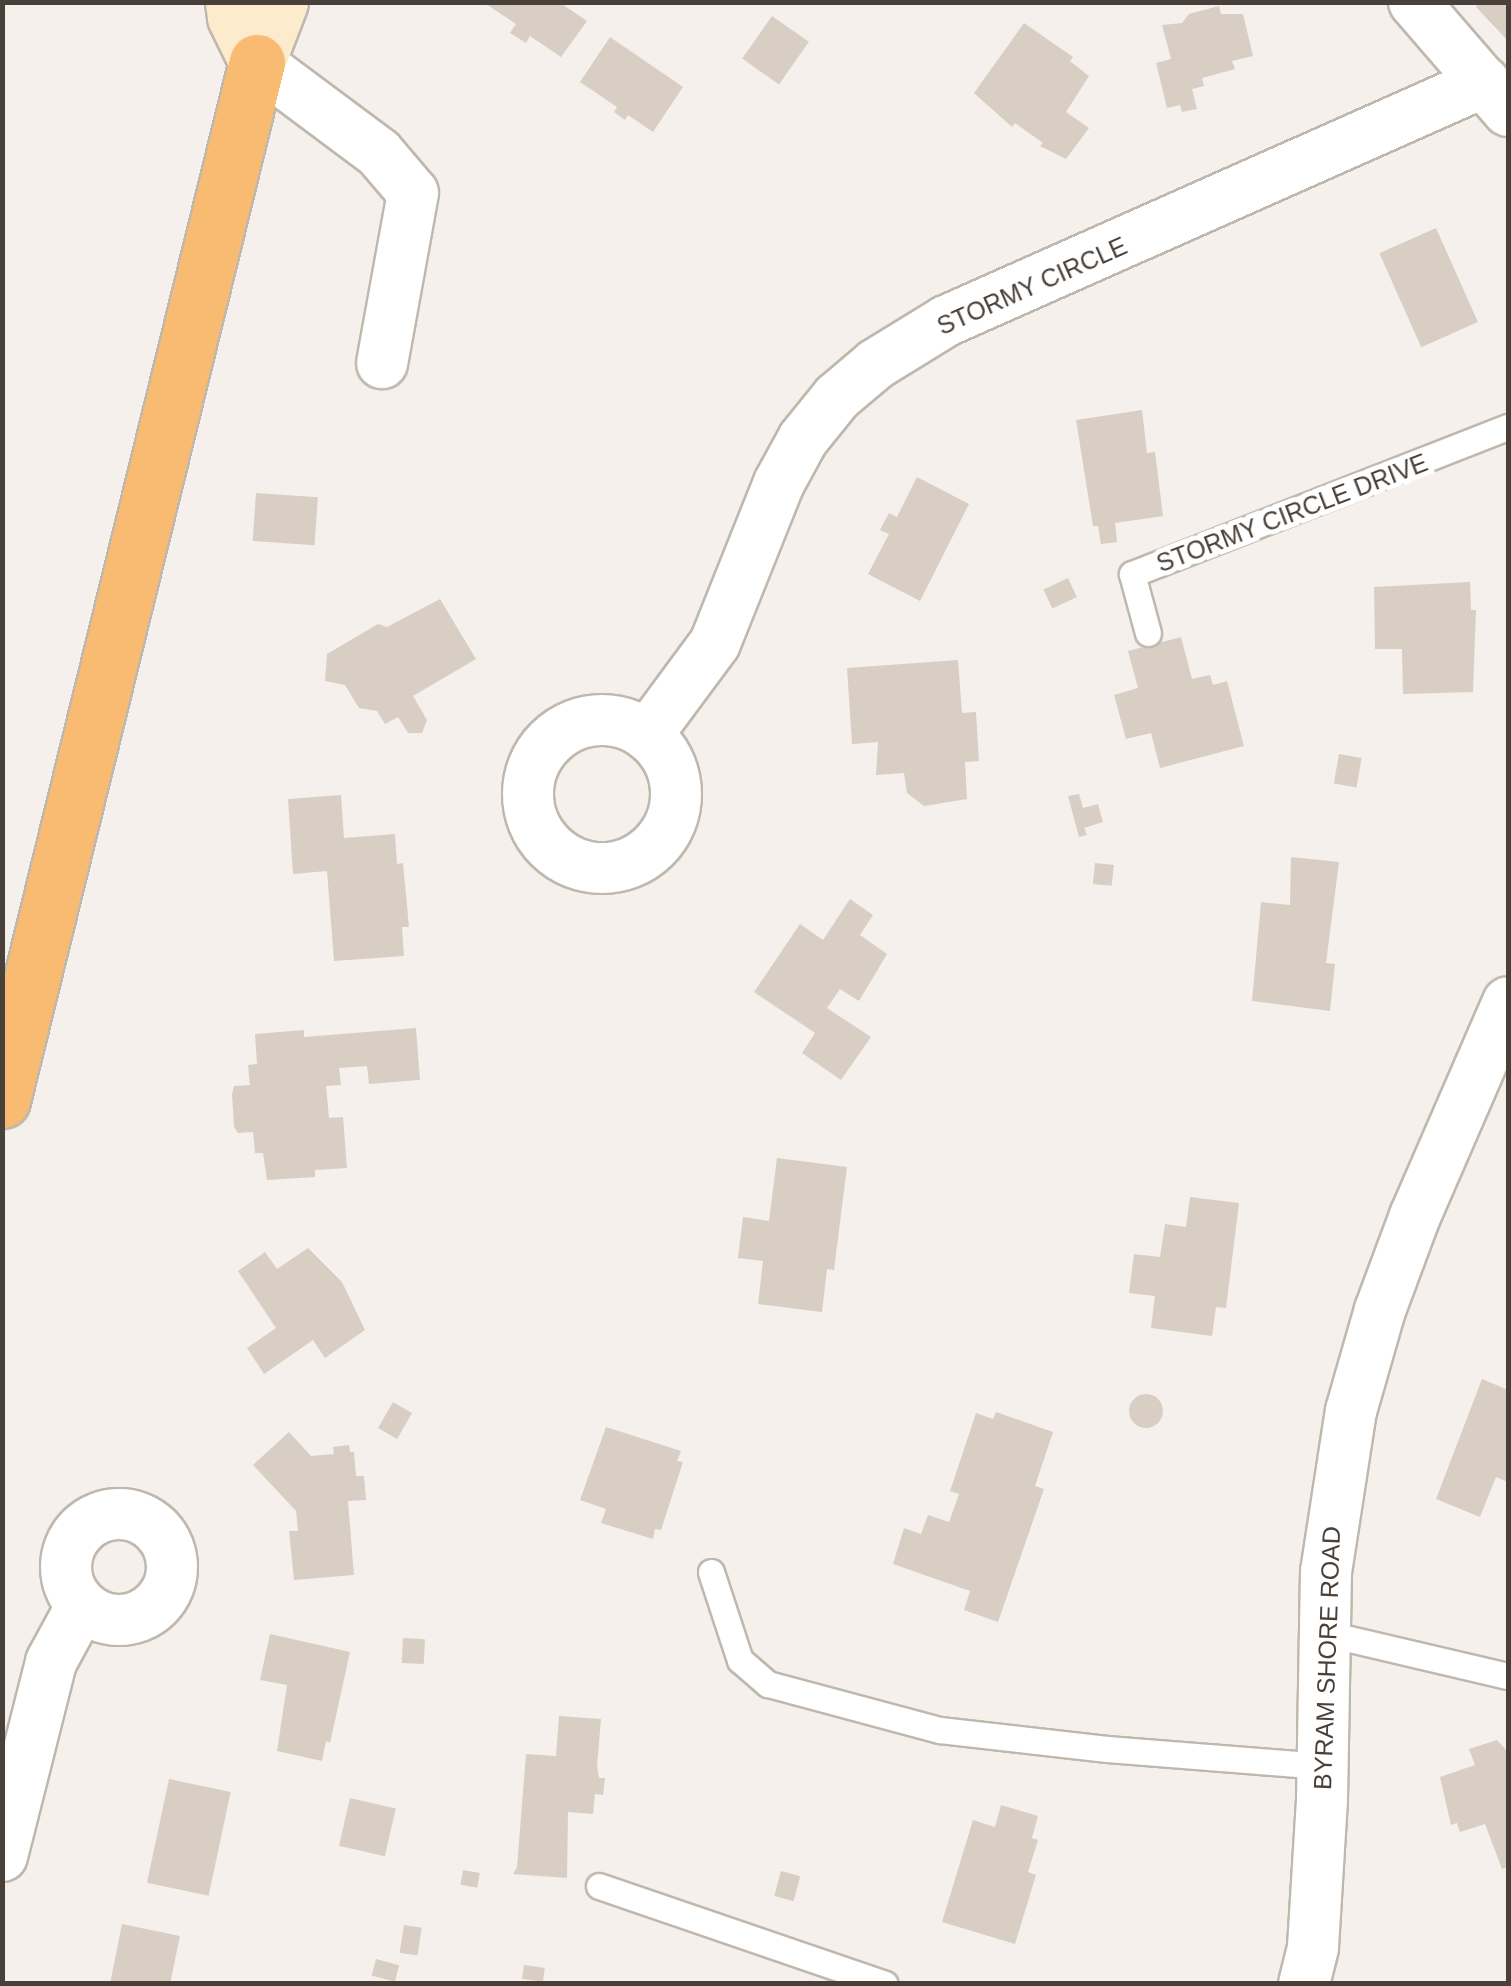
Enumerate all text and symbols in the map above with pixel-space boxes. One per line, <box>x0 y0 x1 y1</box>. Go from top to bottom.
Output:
street label: STORMY CIRCLE <box>932 231 1132 341</box>
street label: STORMY CIRCLE DRIVE <box>1152 447 1432 579</box>
street label: BYRAM SHORE ROAD <box>1307 1526 1347 1790</box>

